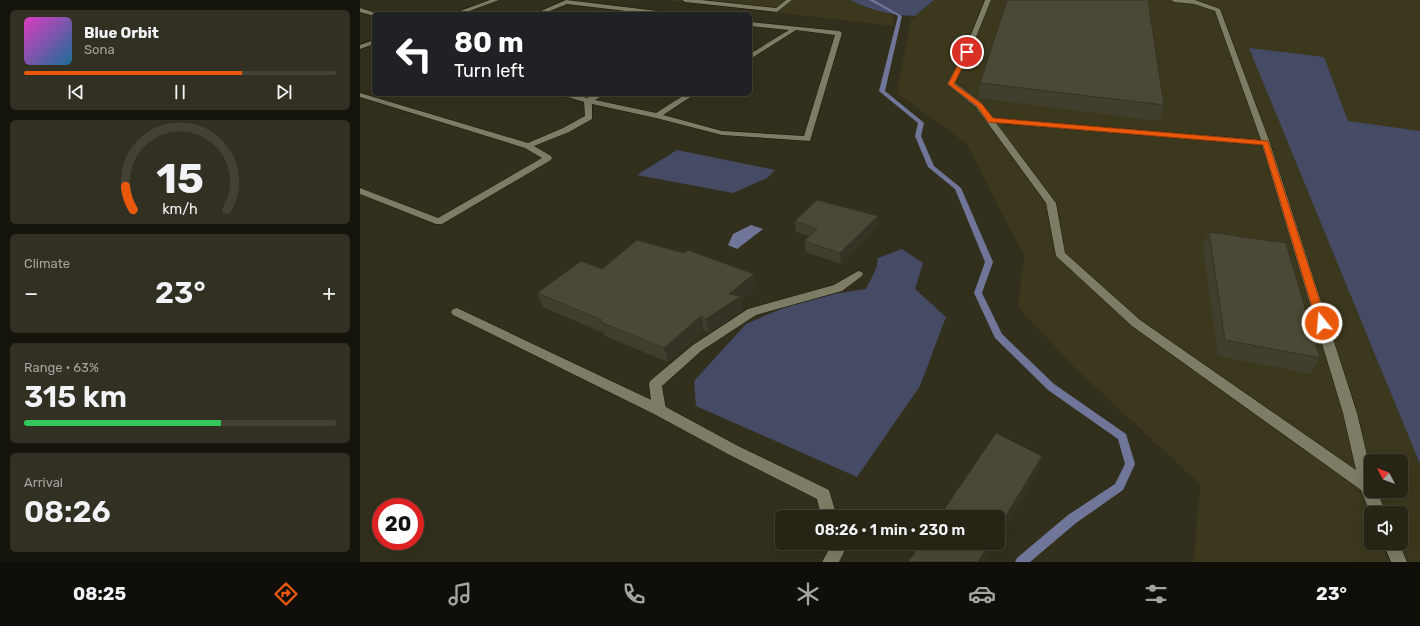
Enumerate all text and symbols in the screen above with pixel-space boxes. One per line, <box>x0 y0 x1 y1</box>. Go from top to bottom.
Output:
text: Blue Orbit <box>84 24 159 42</box>
text: 80 m <box>454 26 524 59</box>
icon: left <box>388 28 440 80</box>
pin <box>950 35 984 69</box>
icon: arrive <box>956 41 978 63</box>
text: Sona <box>84 42 115 57</box>
text: Turn left <box>454 60 524 82</box>
icon: previous <box>65 81 87 103</box>
icon: pause <box>169 81 191 103</box>
icon: next <box>273 81 295 103</box>
text: 15 <box>156 153 204 202</box>
text: km/h <box>162 200 198 217</box>
text: Climate <box>24 256 70 271</box>
text: 23° <box>155 275 206 311</box>
text: − <box>24 280 38 307</box>
text: + <box>322 280 336 307</box>
position arrow <box>1301 302 1343 344</box>
text: Range · 63% <box>24 360 99 375</box>
text: 315 km <box>24 379 127 415</box>
north arrow <box>1364 454 1408 498</box>
map controls <box>1364 454 1408 550</box>
text: Arrival <box>24 475 63 490</box>
text: 08:26 <box>24 494 111 530</box>
speed limit sign: 20 <box>372 498 424 550</box>
button: sound <box>1364 506 1408 550</box>
text: 08:26 · 1 min · 230 m <box>815 521 965 539</box>
icon: directions <box>272 580 300 608</box>
icon: music <box>446 580 474 608</box>
icon: phone <box>620 580 648 608</box>
icon: climate <box>794 580 822 608</box>
icon: car <box>968 580 996 608</box>
icon: filters <box>1142 580 1170 608</box>
text: 08:25 <box>73 583 126 605</box>
text: 23° <box>1316 583 1347 605</box>

